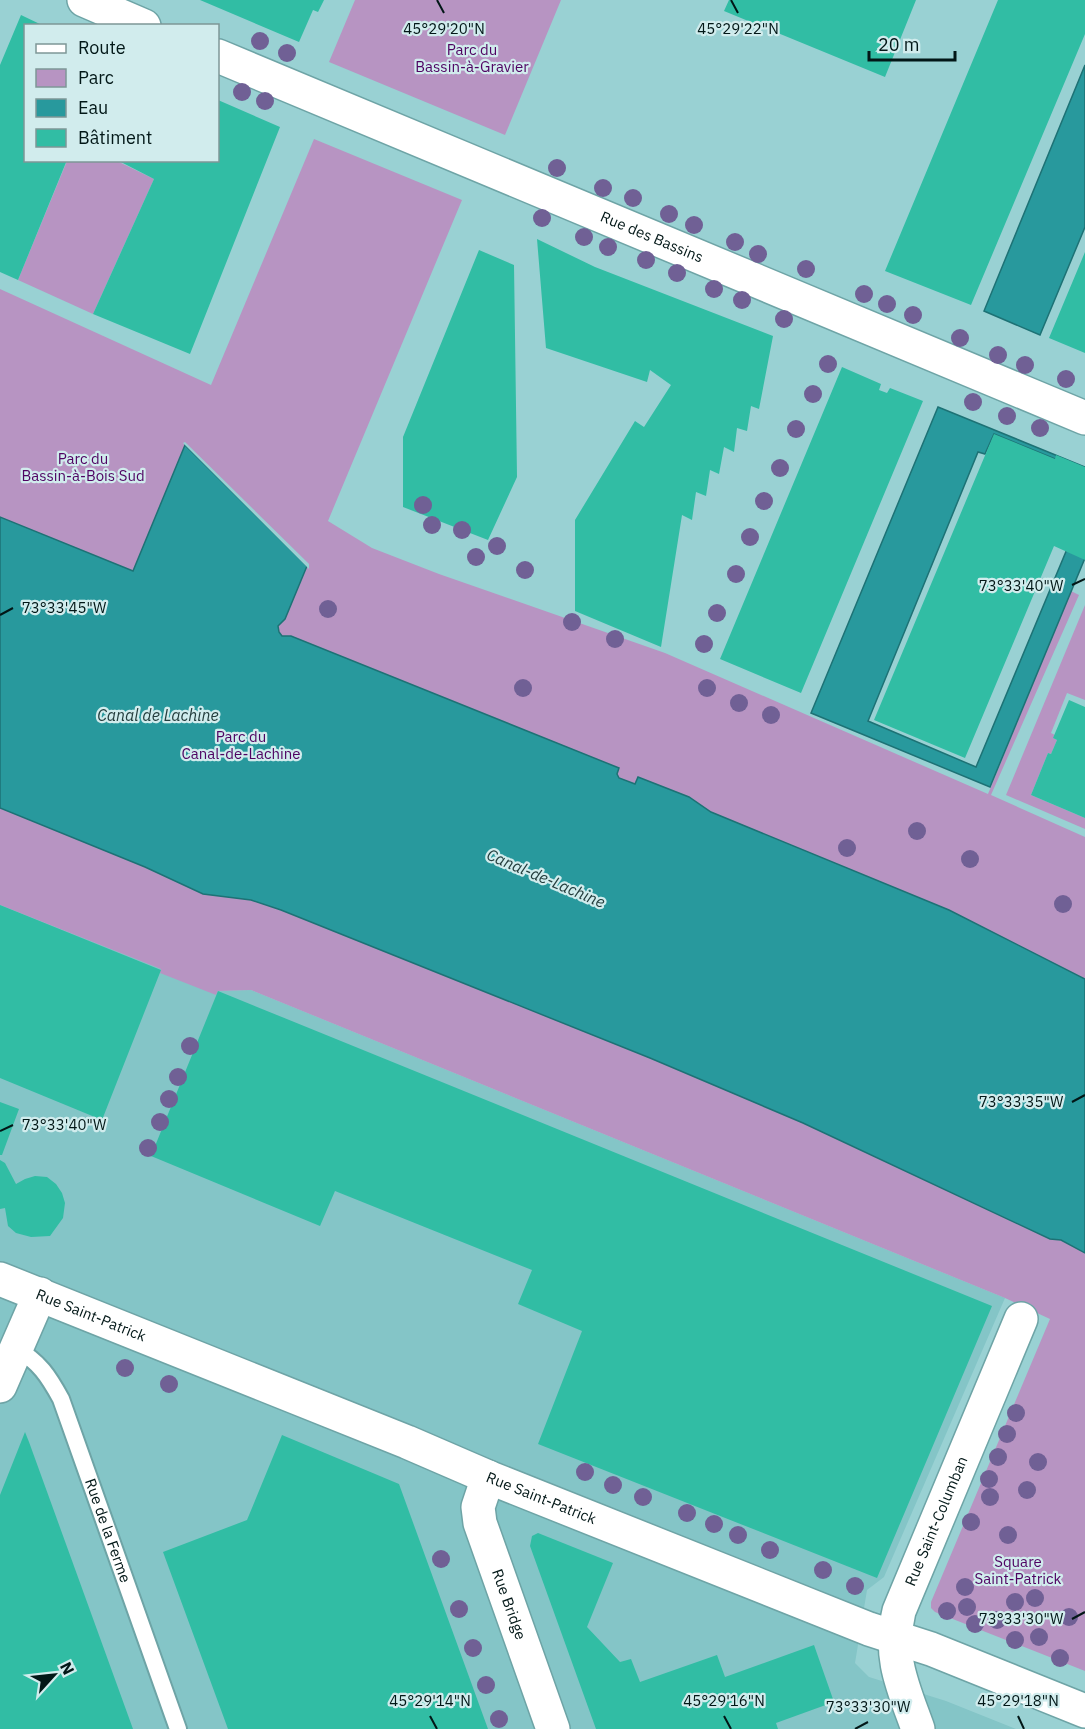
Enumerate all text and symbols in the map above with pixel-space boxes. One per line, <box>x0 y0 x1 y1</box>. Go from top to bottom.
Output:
text: 45°29'20"N <box>403 19 485 38</box>
text: 45°29'22"N <box>697 19 779 38</box>
legend <box>24 24 219 162</box>
scale bar <box>869 24 954 62</box>
text: 20 m <box>878 33 920 56</box>
text: Route <box>78 36 126 59</box>
park label: Parc du Bassin-à-Gravier <box>415 40 529 76</box>
text: Parc <box>78 66 114 89</box>
text: Eau <box>78 96 108 119</box>
text: Bâtiment <box>78 126 152 149</box>
street label: Rue des Bassins <box>598 207 706 267</box>
park label: Parc du Bassin-à-Bois Sud <box>21 449 145 485</box>
text: 73°33'40"W <box>979 576 1064 595</box>
text: 73°33'45"W <box>22 598 107 617</box>
water label: Canal de Lachine <box>97 705 219 725</box>
park label: Parc du Canal-de-Lachine <box>181 727 301 763</box>
water label: Canal-de-Lachine <box>484 844 608 912</box>
text: 73°33'35"W <box>979 1092 1064 1111</box>
text: 73°33'40"W <box>22 1115 107 1134</box>
street label: Rue Saint-Patrick <box>33 1284 149 1346</box>
street label: Rue Saint-Columban <box>901 1453 972 1589</box>
street label: Rue Saint-Patrick <box>484 1467 599 1528</box>
street label: Rue de la Ferme <box>81 1476 135 1585</box>
park label: Square Saint-Patrick <box>975 1552 1062 1588</box>
street label: Rue Bridge <box>488 1566 531 1642</box>
text: 73°33'30"W <box>979 1609 1064 1628</box>
north arrow <box>24 1645 84 1705</box>
text: N <box>56 1658 79 1678</box>
text: 45°29'14"N <box>389 1691 471 1710</box>
text: 45°29'16"N <box>683 1691 765 1710</box>
text: 45°29'18"N <box>977 1691 1059 1710</box>
text: 73°33'30"W <box>826 1697 911 1716</box>

